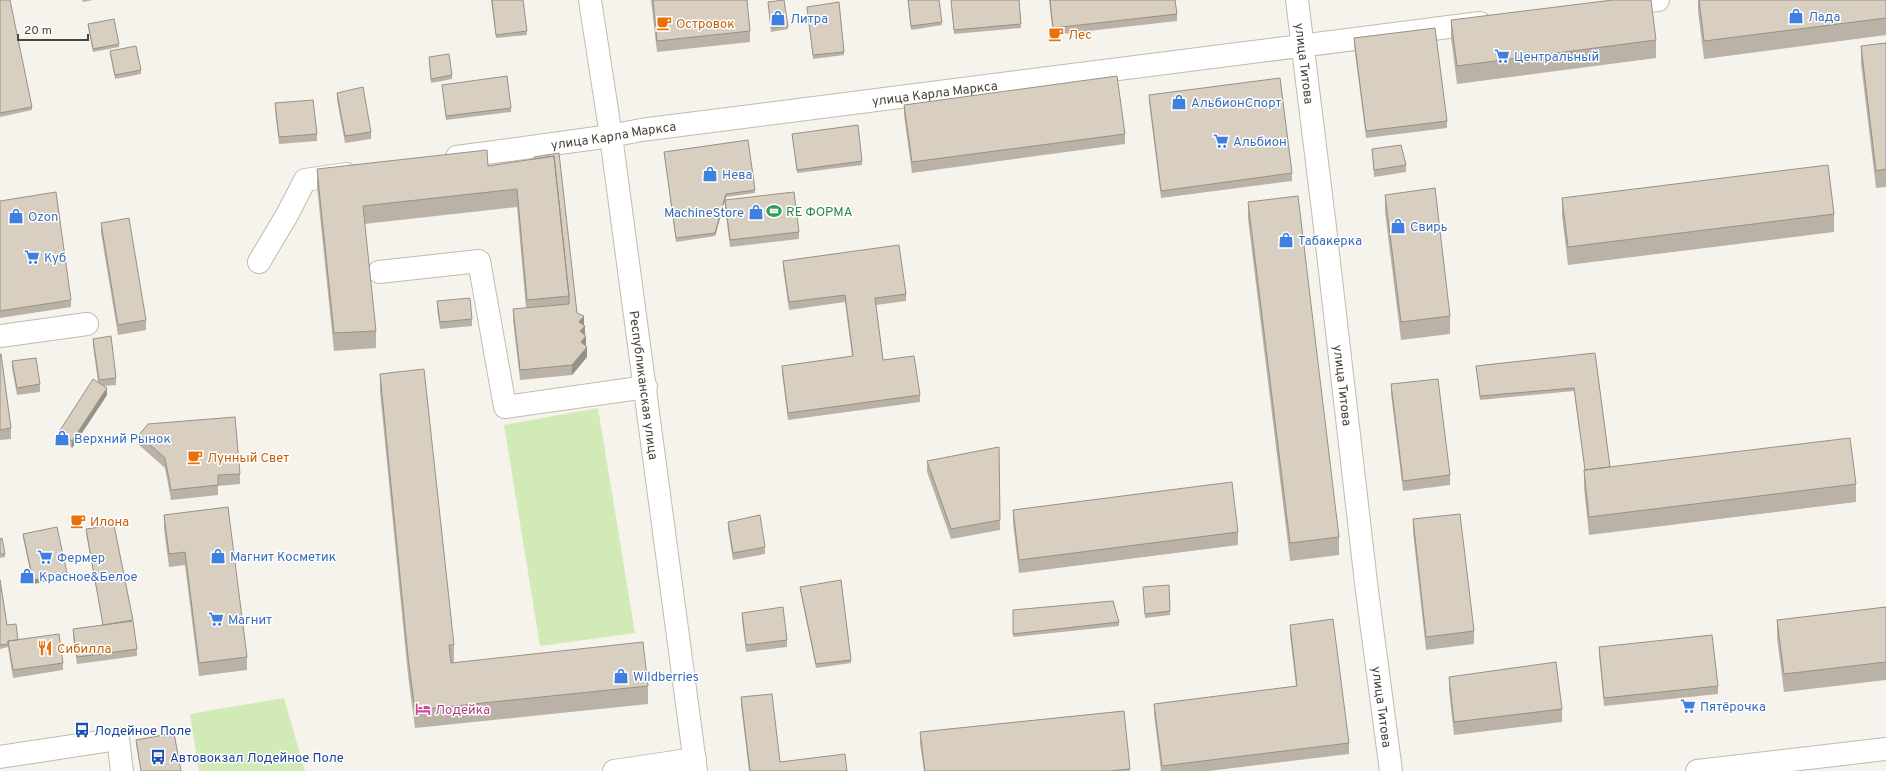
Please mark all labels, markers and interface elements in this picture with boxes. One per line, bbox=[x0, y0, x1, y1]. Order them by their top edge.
shop icon: Лада bbox=[1787, 7, 1805, 25]
shop icon: Литра bbox=[769, 9, 787, 27]
place label: Лада bbox=[1808, 10, 1840, 26]
place label: Литра bbox=[790, 12, 828, 28]
cafe icon: Островок bbox=[655, 14, 673, 32]
scale bar bbox=[18, 16, 88, 42]
place label: Островок bbox=[676, 17, 735, 33]
street label: улица Титова bbox=[1290, 22, 1316, 105]
text: 20 m bbox=[24, 23, 52, 39]
cafe icon: Лес bbox=[1047, 25, 1065, 43]
place label: Лес bbox=[1068, 28, 1092, 44]
supermarket icon: Центральный bbox=[1493, 47, 1511, 65]
place label: Центральный bbox=[1514, 50, 1599, 66]
street label: улица Карла Маркса bbox=[871, 79, 999, 110]
shop icon: АльбионСпорт bbox=[1170, 93, 1188, 111]
place label: АльбионСпорт bbox=[1191, 96, 1282, 112]
street label: улица Карла Маркса bbox=[550, 120, 677, 154]
supermarket icon: Альбион bbox=[1212, 132, 1230, 150]
place label: Альбион bbox=[1233, 135, 1287, 151]
shop icon: Нева bbox=[701, 165, 719, 183]
place label: Нева bbox=[722, 168, 752, 184]
sports icon: RE ФОРМА bbox=[765, 202, 783, 220]
shop icon: MachineStore bbox=[747, 203, 765, 221]
place label: RE ФОРМА bbox=[786, 205, 853, 221]
place label: MachineStore bbox=[664, 206, 744, 222]
shop icon: Ozon bbox=[7, 207, 25, 225]
place label: Ozon bbox=[28, 210, 58, 226]
shop icon: Свирь bbox=[1389, 217, 1407, 235]
place label: Свирь bbox=[1410, 220, 1448, 236]
shop icon: Табакерка bbox=[1277, 231, 1295, 249]
place label: Табакерка bbox=[1298, 234, 1362, 250]
supermarket icon: Куб bbox=[23, 248, 41, 266]
place label: Куб bbox=[44, 251, 66, 267]
street label: Республиканская улица bbox=[624, 310, 660, 461]
street label: улица Титова bbox=[1329, 344, 1354, 427]
shop icon: Верхний Рынок bbox=[53, 429, 71, 447]
place label: Верхний Рынок bbox=[74, 432, 171, 448]
cafe icon: Лунный Свет bbox=[186, 448, 204, 466]
place label: Лунный Свет bbox=[207, 451, 289, 467]
cafe icon: Илона bbox=[69, 512, 87, 530]
place label: Илона bbox=[90, 515, 129, 531]
shop icon: Магнит Косметик bbox=[209, 547, 227, 565]
supermarket icon: Фермер bbox=[36, 548, 54, 566]
place label: Магнит Косметик bbox=[230, 550, 336, 566]
place label: Фермер bbox=[57, 551, 105, 567]
shop icon: Красное&Белое bbox=[18, 567, 36, 585]
place label: Красное&Белое bbox=[39, 570, 137, 586]
supermarket icon: Магнит bbox=[207, 610, 225, 628]
place label: Магнит bbox=[228, 613, 272, 629]
restaurant icon: Сибилла bbox=[36, 639, 54, 657]
place label: Сибилла bbox=[57, 642, 111, 658]
street label: улица Титова bbox=[1367, 666, 1394, 749]
shop icon: Wildberries bbox=[612, 667, 630, 685]
place label: Wildberries bbox=[633, 670, 699, 686]
supermarket icon: Пятёрочка bbox=[1679, 697, 1697, 715]
hotel icon: Лодейка bbox=[414, 700, 432, 718]
place label: Пятёрочка bbox=[1700, 700, 1766, 716]
place label: Лодейка bbox=[435, 703, 490, 719]
bus stop icon: Лодейное Поле bbox=[73, 721, 91, 739]
place label: Лодейное Поле bbox=[94, 724, 191, 740]
bus stop icon: Автовокзал Лодейное Поле bbox=[149, 748, 167, 766]
place label: Автовокзал Лодейное Поле bbox=[170, 751, 344, 767]

